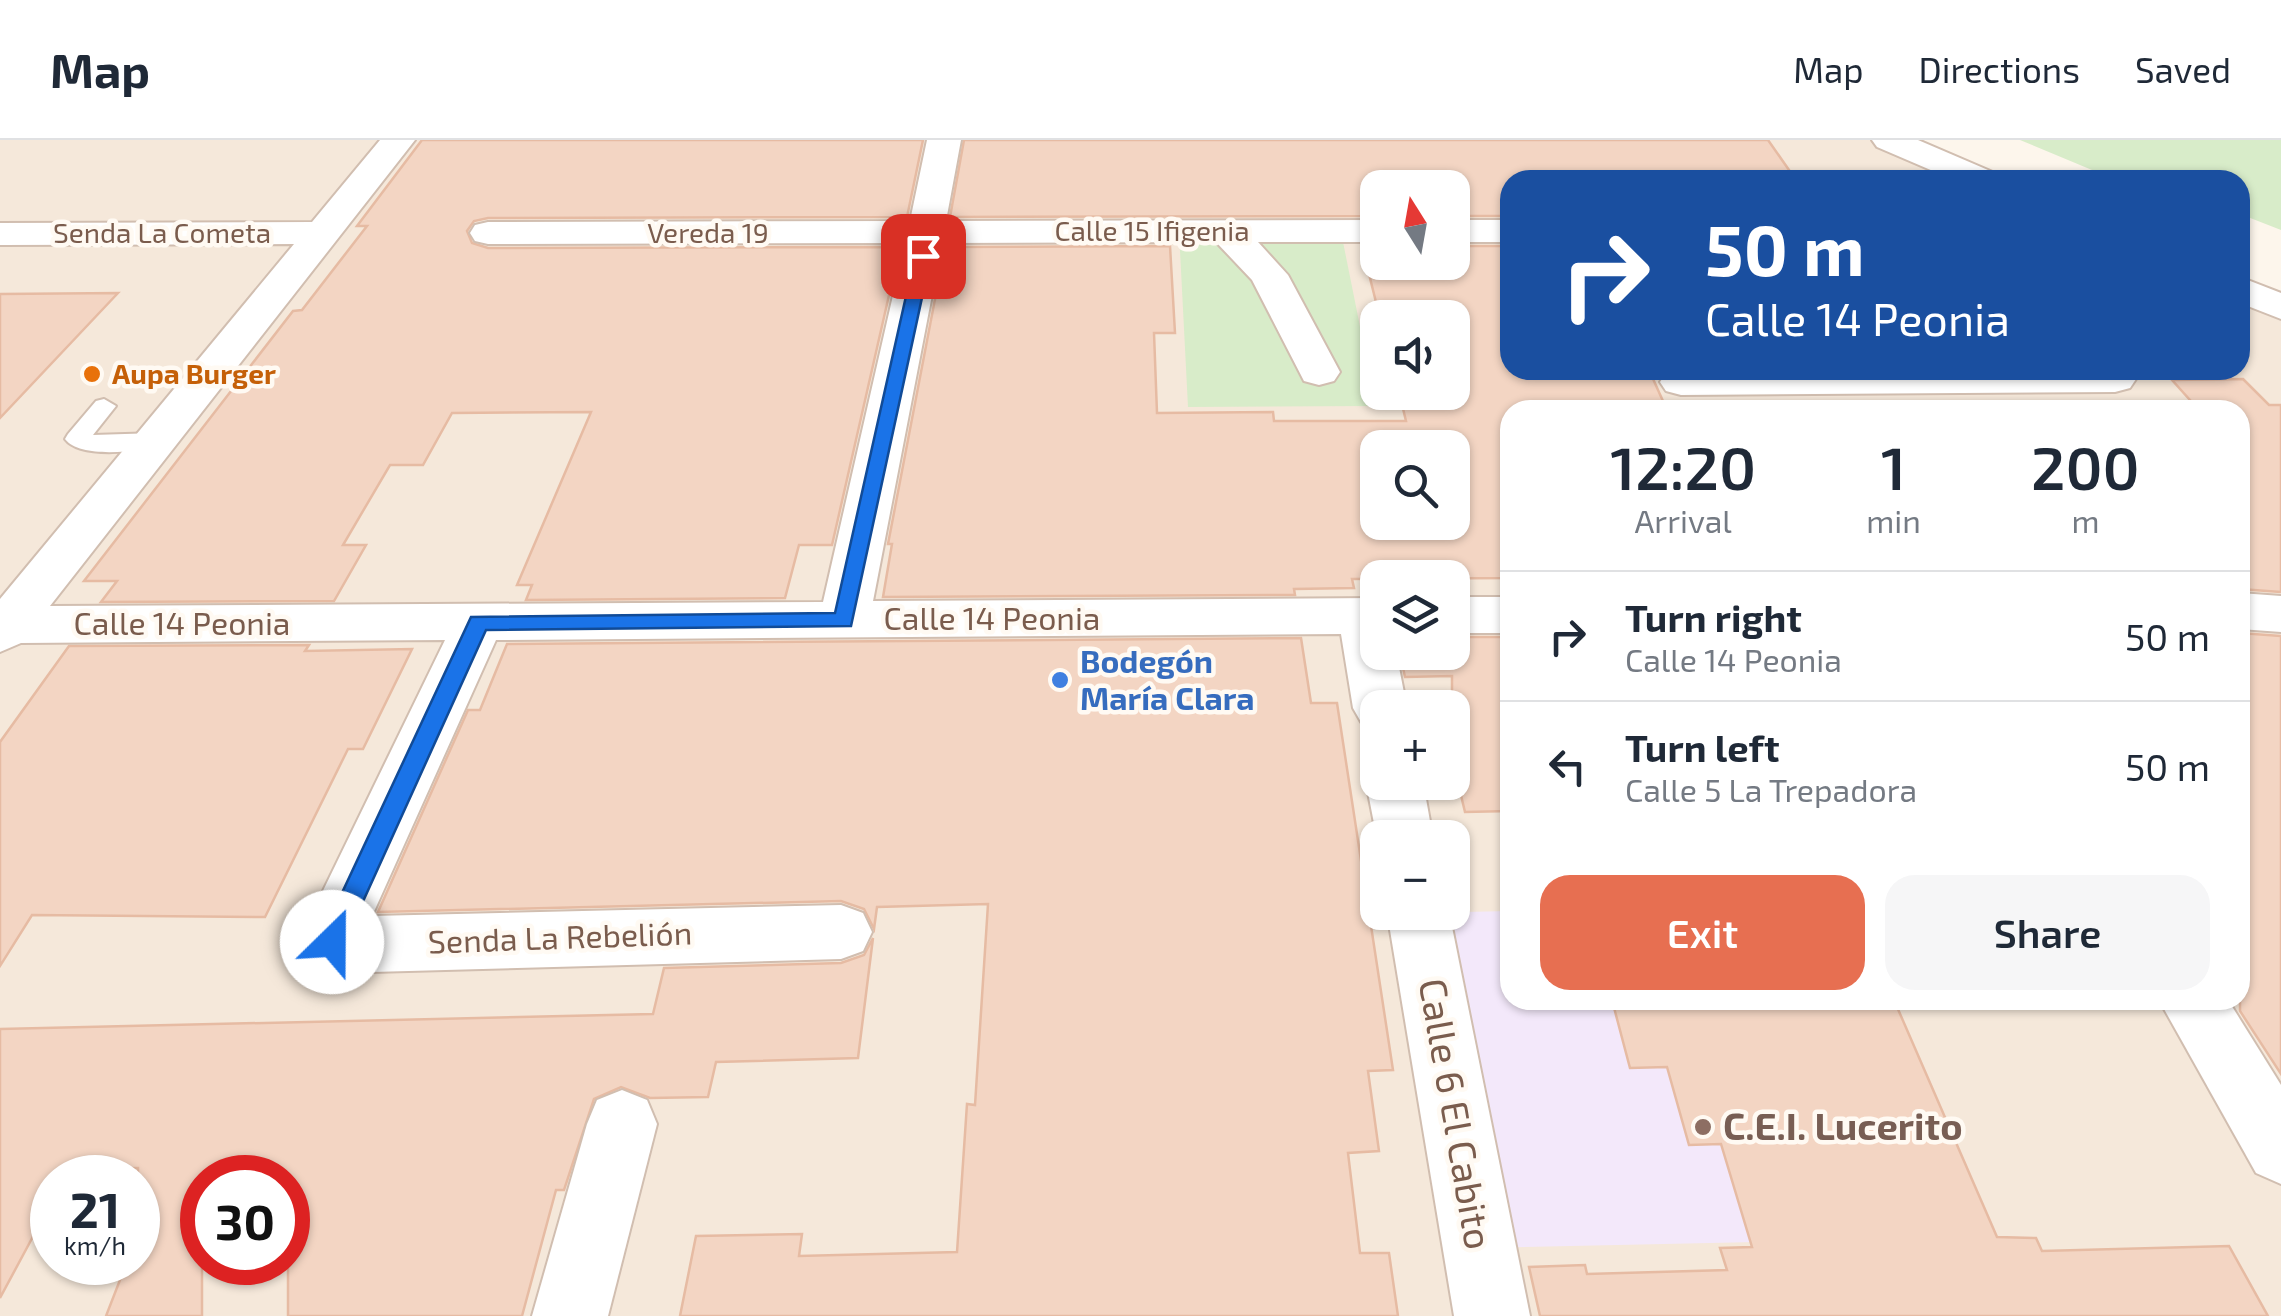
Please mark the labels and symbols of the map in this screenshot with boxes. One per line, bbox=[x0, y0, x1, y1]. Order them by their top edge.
north arrow bbox=[1360, 170, 1470, 280]
street label: Calle 15 Ifigenia bbox=[1054, 213, 1250, 247]
pin bbox=[881, 214, 966, 299]
street label: Senda La Cometa bbox=[53, 215, 271, 249]
street label: Vereda 19 bbox=[647, 215, 769, 249]
place label: Aupa Burger bbox=[112, 356, 276, 390]
marker: Aupa Burger bbox=[81, 363, 103, 385]
street label: Calle 14 Peonia bbox=[884, 598, 1100, 636]
street label: Calle 14 Peonia bbox=[74, 603, 290, 641]
place label: Bodegón María Clara bbox=[1080, 641, 1255, 716]
marker: Bodegón María Clara bbox=[1049, 669, 1071, 691]
position arrow bbox=[280, 890, 384, 994]
street label: Senda La Rebelión bbox=[427, 912, 693, 960]
street label: Calle 6 El Cabito bbox=[1411, 975, 1503, 1253]
place label: C.E.I. Lucerito bbox=[1723, 1102, 1963, 1148]
marker: C.E.I. Lucerito bbox=[1692, 1116, 1714, 1138]
speed limit sign: 30 bbox=[180, 1155, 310, 1285]

